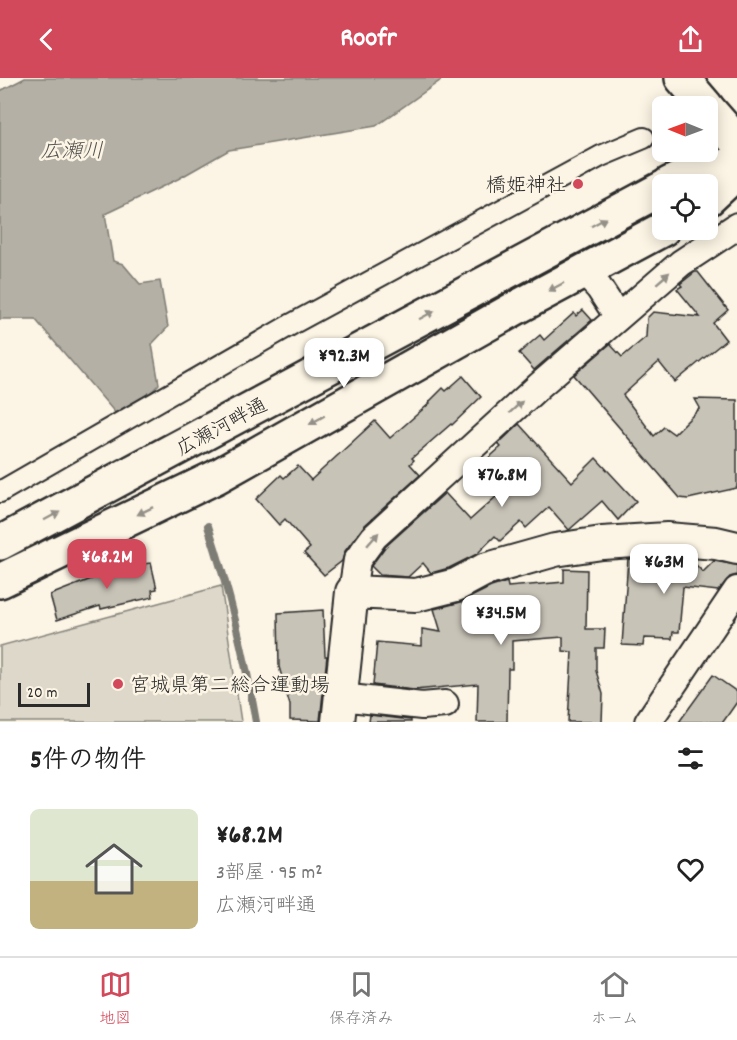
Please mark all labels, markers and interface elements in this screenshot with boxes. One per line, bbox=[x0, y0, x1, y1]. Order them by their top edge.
text: Roofr bbox=[340, 20, 397, 59]
icon: back bbox=[30, 23, 63, 56]
icon: share bbox=[674, 23, 707, 56]
north arrow bbox=[652, 96, 718, 162]
map controls bbox=[652, 96, 718, 240]
water label: 広瀬川 bbox=[41, 138, 104, 168]
place label: 橋姫神社 bbox=[486, 173, 566, 201]
button: locate bbox=[652, 174, 718, 240]
marker: 橋姫神社 bbox=[571, 177, 585, 191]
one-way arrow bbox=[591, 217, 608, 227]
one-way arrow bbox=[655, 272, 671, 285]
one-way arrow bbox=[547, 282, 564, 292]
one-way arrow bbox=[419, 310, 436, 320]
pin: ¥92.3M bbox=[295, 338, 393, 389]
text: ¥92.3M bbox=[318, 343, 370, 371]
street label: 広瀬河畔通 bbox=[172, 393, 273, 464]
one-way arrow bbox=[509, 400, 524, 414]
one-way arrow bbox=[308, 415, 325, 425]
pin: ¥76.8M bbox=[453, 457, 551, 508]
text: ¥76.8M bbox=[477, 462, 527, 490]
one-way arrow bbox=[136, 507, 153, 516]
one-way arrow bbox=[43, 511, 60, 521]
one-way arrow bbox=[367, 531, 380, 547]
pin: ¥68.2M bbox=[58, 539, 156, 590]
text: ¥68.2M bbox=[81, 544, 133, 572]
pin: ¥63M bbox=[628, 544, 700, 595]
text: ¥63M bbox=[644, 549, 684, 577]
pin: ¥34.5M bbox=[452, 595, 550, 646]
text: ¥34.5M bbox=[475, 600, 527, 628]
place label: 宮城県第二総合運動場 bbox=[130, 673, 330, 701]
marker: 宮城県第二総合運動場 bbox=[111, 677, 125, 691]
scale bar bbox=[18, 680, 90, 708]
text: 20 m bbox=[27, 682, 57, 705]
icon: filters bbox=[674, 742, 707, 775]
text: 5件の物件 bbox=[30, 743, 146, 780]
text: ¥68.2M bbox=[216, 818, 283, 855]
icon: home bbox=[78, 833, 150, 905]
icon: heart bbox=[674, 853, 707, 886]
text: 3部屋 · 95 m² bbox=[216, 860, 323, 888]
text: 広瀬河畔通 bbox=[216, 893, 316, 921]
tab: 地図 bbox=[99, 968, 132, 1031]
tab: 保存済み bbox=[329, 968, 393, 1031]
tab: ホーム bbox=[591, 968, 638, 1031]

